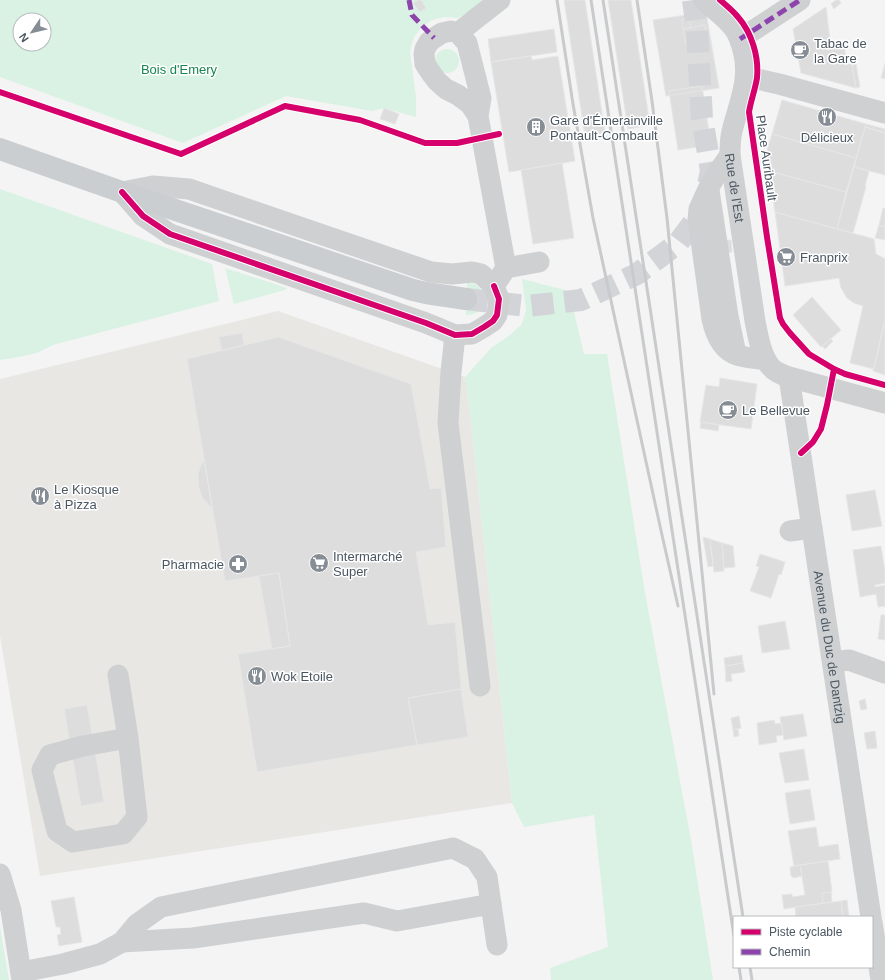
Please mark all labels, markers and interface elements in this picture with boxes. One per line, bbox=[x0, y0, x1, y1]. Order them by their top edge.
north arrow bbox=[12, 12, 52, 52]
text: N bbox=[17, 31, 31, 44]
place label: Tabac de la Gare bbox=[814, 36, 867, 66]
cafe icon: Tabac de la Gare bbox=[789, 39, 811, 61]
park label: Bois d'Emery bbox=[141, 62, 218, 77]
restaurant icon: Délicieux bbox=[816, 106, 838, 128]
place label: Gare d'Émerainville Pontault-Combault bbox=[550, 113, 663, 143]
street label: Place Auribault bbox=[753, 114, 780, 202]
building icon: Gare d'Émerainville Pontault-Combault bbox=[525, 116, 547, 138]
place label: Délicieux bbox=[801, 130, 854, 145]
street label: Rue de l'Est bbox=[722, 152, 747, 224]
supermarket icon: Franprix bbox=[775, 246, 797, 268]
place label: Franprix bbox=[800, 250, 848, 265]
cafe icon: Le Bellevue bbox=[717, 399, 739, 421]
place label: Le Bellevue bbox=[742, 403, 810, 418]
place label: Le Kiosque à Pizza bbox=[54, 482, 119, 512]
restaurant icon: Le Kiosque à Pizza bbox=[29, 485, 51, 507]
place label: Intermarché Super bbox=[333, 549, 402, 579]
supermarket icon: Intermarché Super bbox=[308, 552, 330, 574]
pharmacy icon: Pharmacie bbox=[227, 553, 249, 575]
place label: Pharmacie bbox=[162, 557, 224, 572]
street label: Avenue du Duc de Dantzig bbox=[810, 569, 849, 725]
restaurant icon: Wok Etoile bbox=[246, 665, 268, 687]
place label: Wok Etoile bbox=[271, 669, 333, 684]
legend bbox=[733, 916, 873, 968]
text: Piste cyclable bbox=[769, 925, 843, 939]
text: Chemin bbox=[769, 945, 810, 959]

